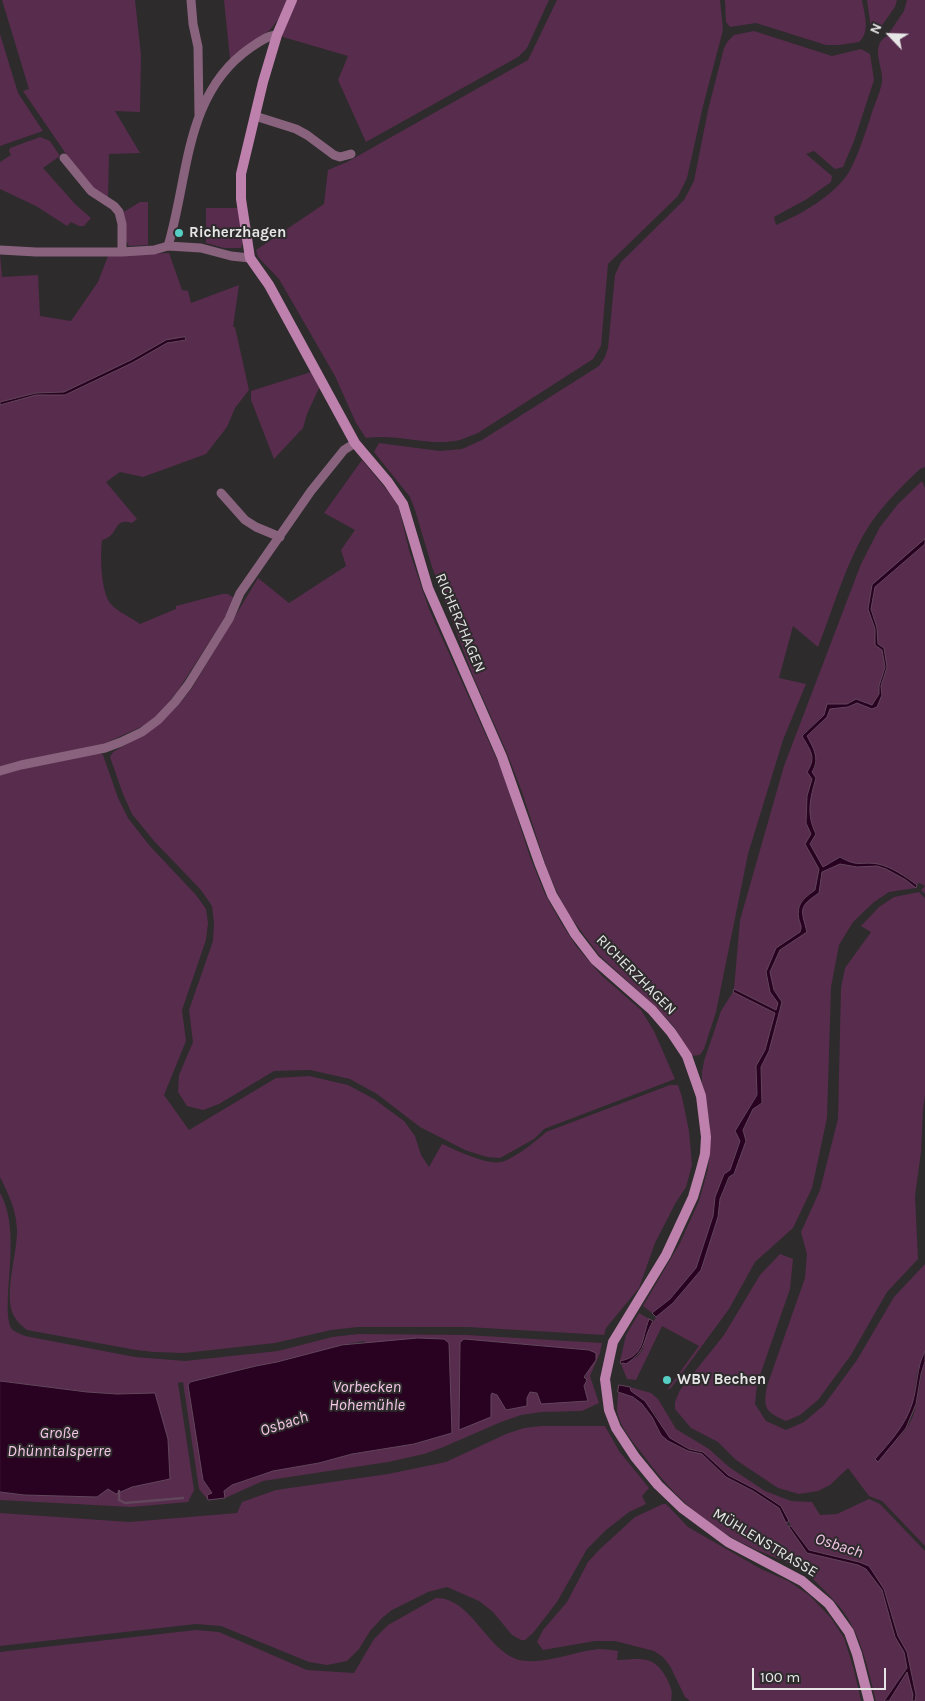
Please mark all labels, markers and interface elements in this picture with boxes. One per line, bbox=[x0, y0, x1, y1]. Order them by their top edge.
north arrow bbox=[865, 10, 915, 60]
text: N bbox=[866, 21, 886, 37]
place label: Richerzhagen bbox=[189, 224, 286, 242]
marker: Richerzhagen bbox=[173, 227, 185, 239]
street label: RICHERZHAGEN bbox=[431, 571, 489, 675]
street label: RICHERZHAGEN bbox=[592, 931, 680, 1019]
place label: WBV Bechen bbox=[677, 1371, 766, 1389]
marker: WBV Bechen bbox=[661, 1374, 673, 1386]
water label: Vorbecken Hohemühle bbox=[329, 1377, 405, 1415]
water label: Osbach bbox=[258, 1407, 310, 1441]
water label: Große Dhünntalsperre bbox=[7, 1423, 111, 1461]
street label: MÜHLENSTRASSE bbox=[709, 1505, 821, 1581]
water label: Osbach bbox=[813, 1529, 865, 1563]
scale bar bbox=[755, 1658, 889, 1690]
text: 100 m bbox=[760, 1668, 800, 1686]

